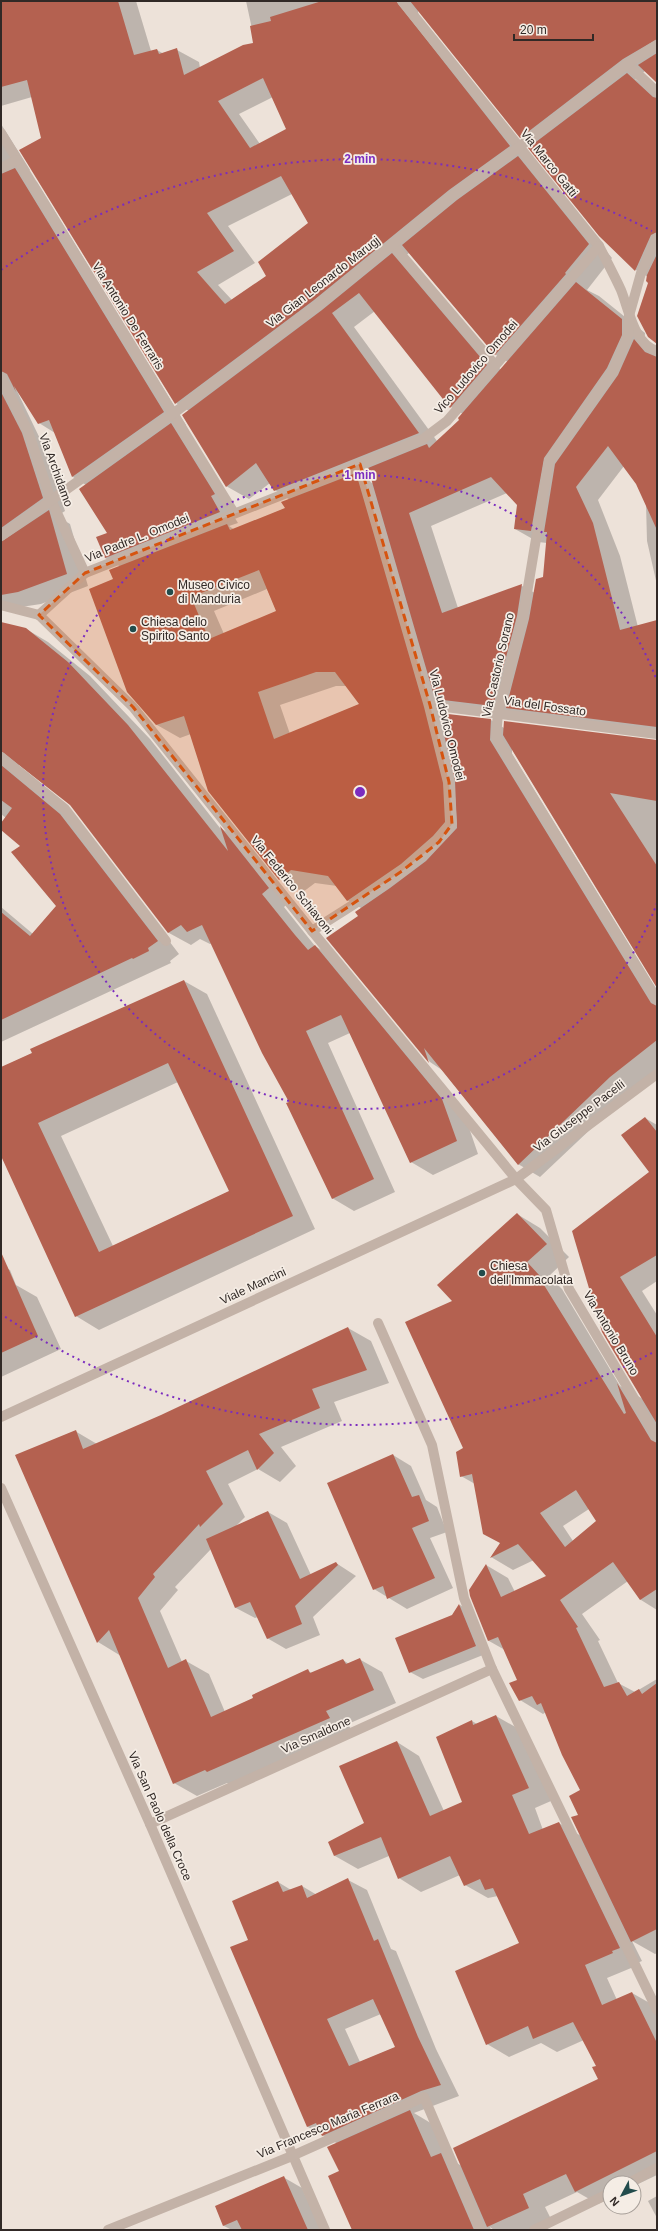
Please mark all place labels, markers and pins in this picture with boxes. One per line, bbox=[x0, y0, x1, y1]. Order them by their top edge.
place label: Museo Civico di Manduria bbox=[178, 578, 250, 606]
marker: Museo Civico di Manduria bbox=[165, 587, 175, 597]
place label: Chiesa dello Spirito Santo bbox=[141, 615, 210, 643]
marker: Chiesa dello Spirito Santo bbox=[128, 624, 138, 634]
centre of rings bbox=[353, 785, 367, 799]
place label: Chiesa dell'Immacolata bbox=[490, 1259, 573, 1287]
marker: Chiesa dell'Immacolata bbox=[477, 1268, 487, 1278]

